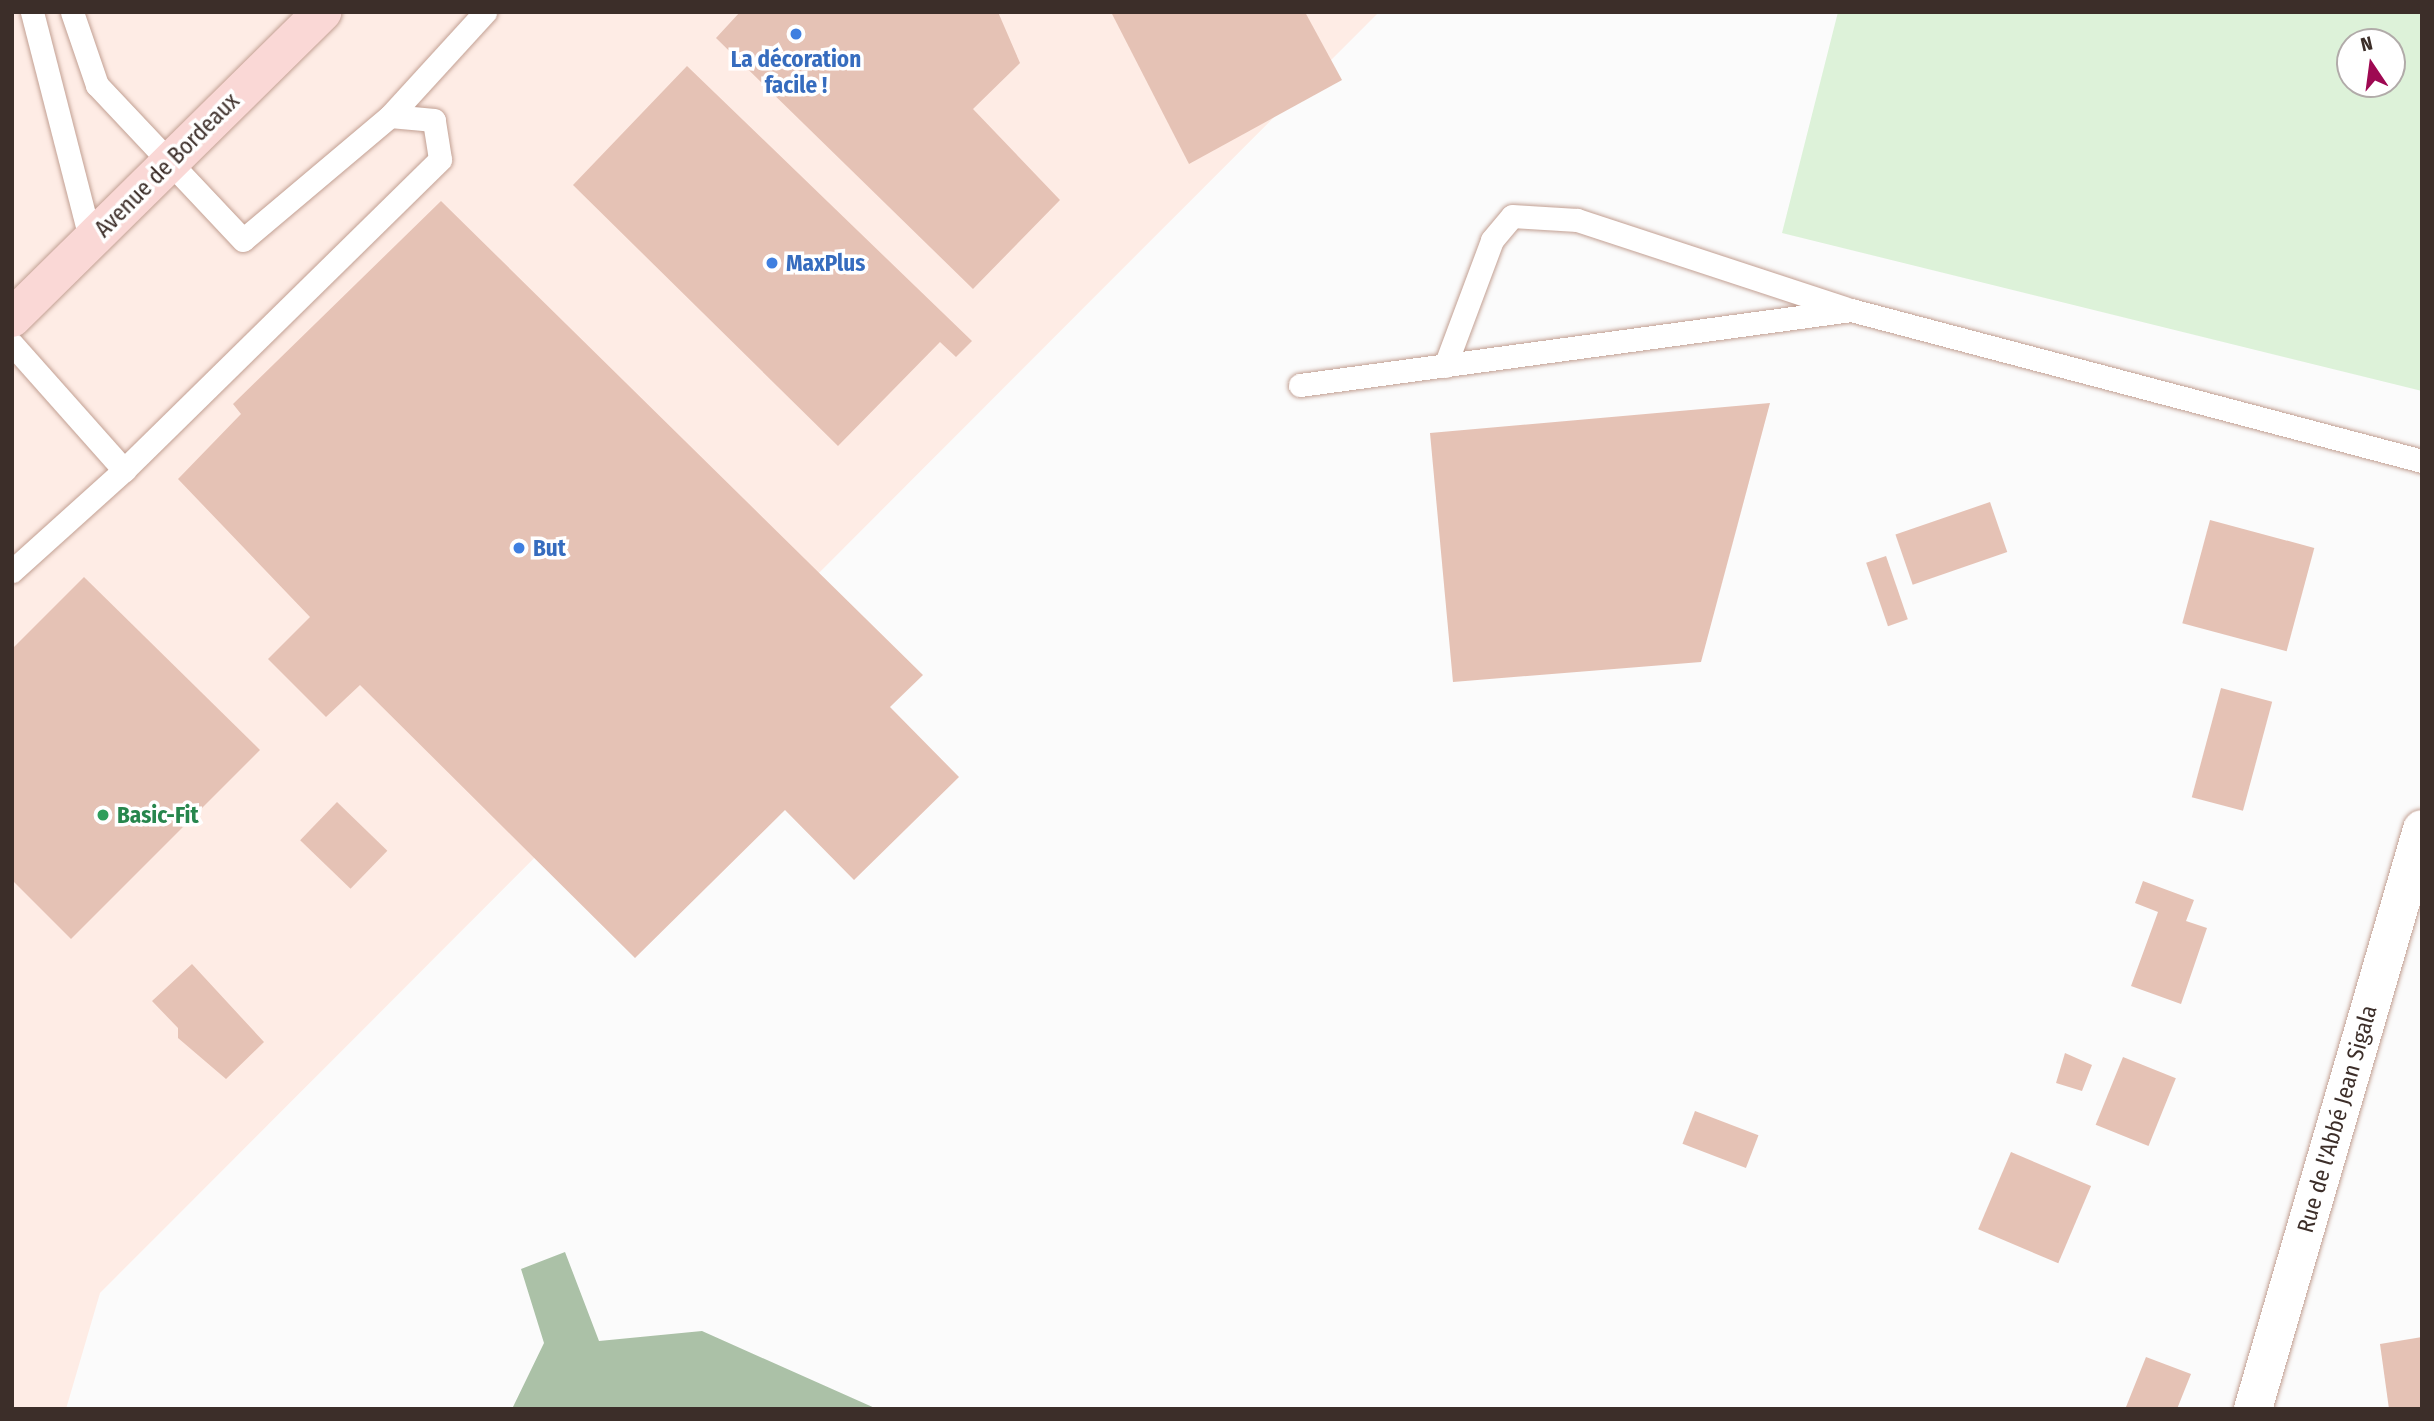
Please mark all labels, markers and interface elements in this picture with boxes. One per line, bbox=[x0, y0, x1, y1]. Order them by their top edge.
marker: La décoration facile ! bbox=[788, 26, 804, 42]
north arrow bbox=[2336, 28, 2406, 98]
text: N bbox=[2358, 32, 2375, 56]
place label: La décoration facile ! bbox=[731, 45, 861, 99]
street label: Avenue de Bordeaux bbox=[89, 87, 245, 243]
place label: MaxPlus bbox=[786, 249, 865, 277]
marker: MaxPlus bbox=[764, 255, 780, 271]
place label: But bbox=[533, 534, 566, 562]
marker: But bbox=[511, 540, 527, 556]
place label: Basic-Fit bbox=[117, 801, 199, 829]
marker: Basic-Fit bbox=[95, 807, 111, 823]
street label: Rue de l'Abbé Jean Sigala bbox=[2291, 1002, 2383, 1236]

